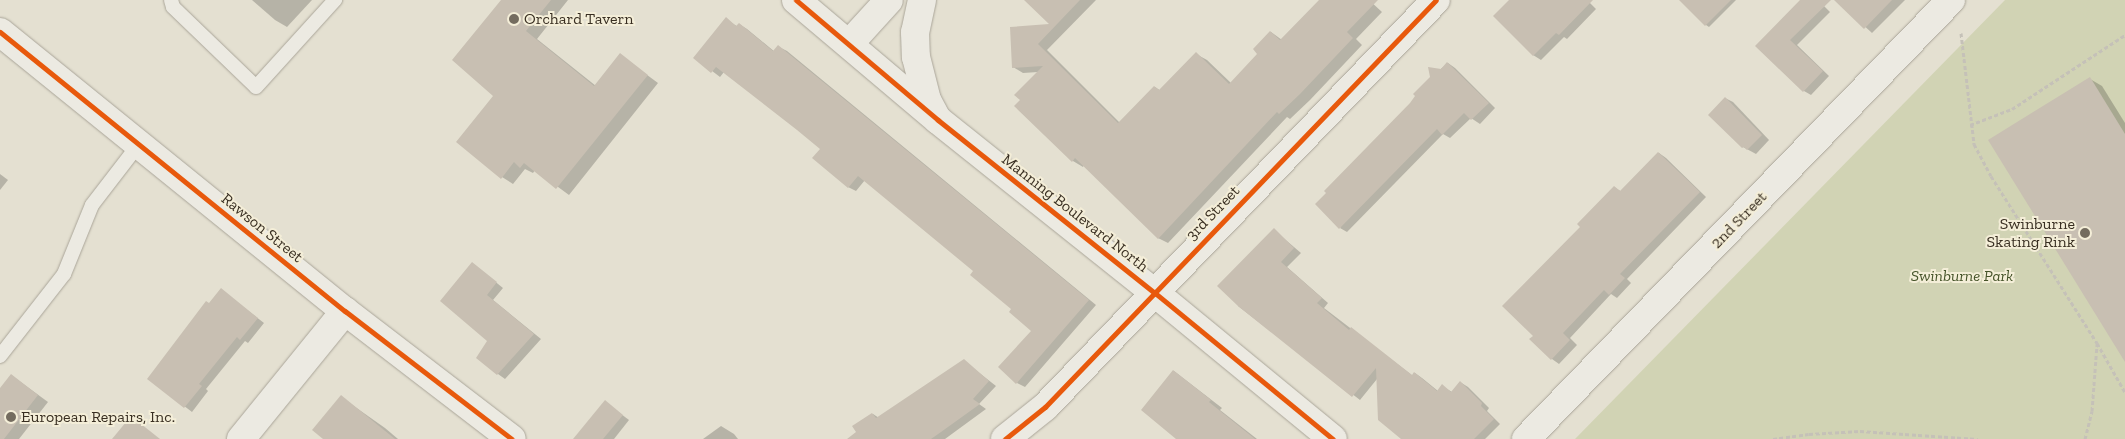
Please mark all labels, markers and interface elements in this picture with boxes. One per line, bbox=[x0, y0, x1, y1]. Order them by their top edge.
place label: Orchard Tavern bbox=[524, 9, 634, 29]
marker: Orchard Tavern bbox=[508, 13, 520, 25]
street label: Manning Boulevard North bbox=[998, 150, 1152, 276]
street label: 3rd Street bbox=[1182, 181, 1244, 245]
street label: 2nd Street bbox=[1707, 187, 1771, 253]
street label: Rawson Street bbox=[217, 189, 307, 267]
place label: Swinburne Skating Rink bbox=[1987, 214, 2075, 252]
marker: Swinburne Skating Rink bbox=[2079, 227, 2091, 239]
park label: Swinburne Park bbox=[1911, 266, 2013, 286]
place label: European Repairs, Inc. bbox=[21, 407, 175, 427]
marker: European Repairs, Inc. bbox=[5, 411, 17, 423]

